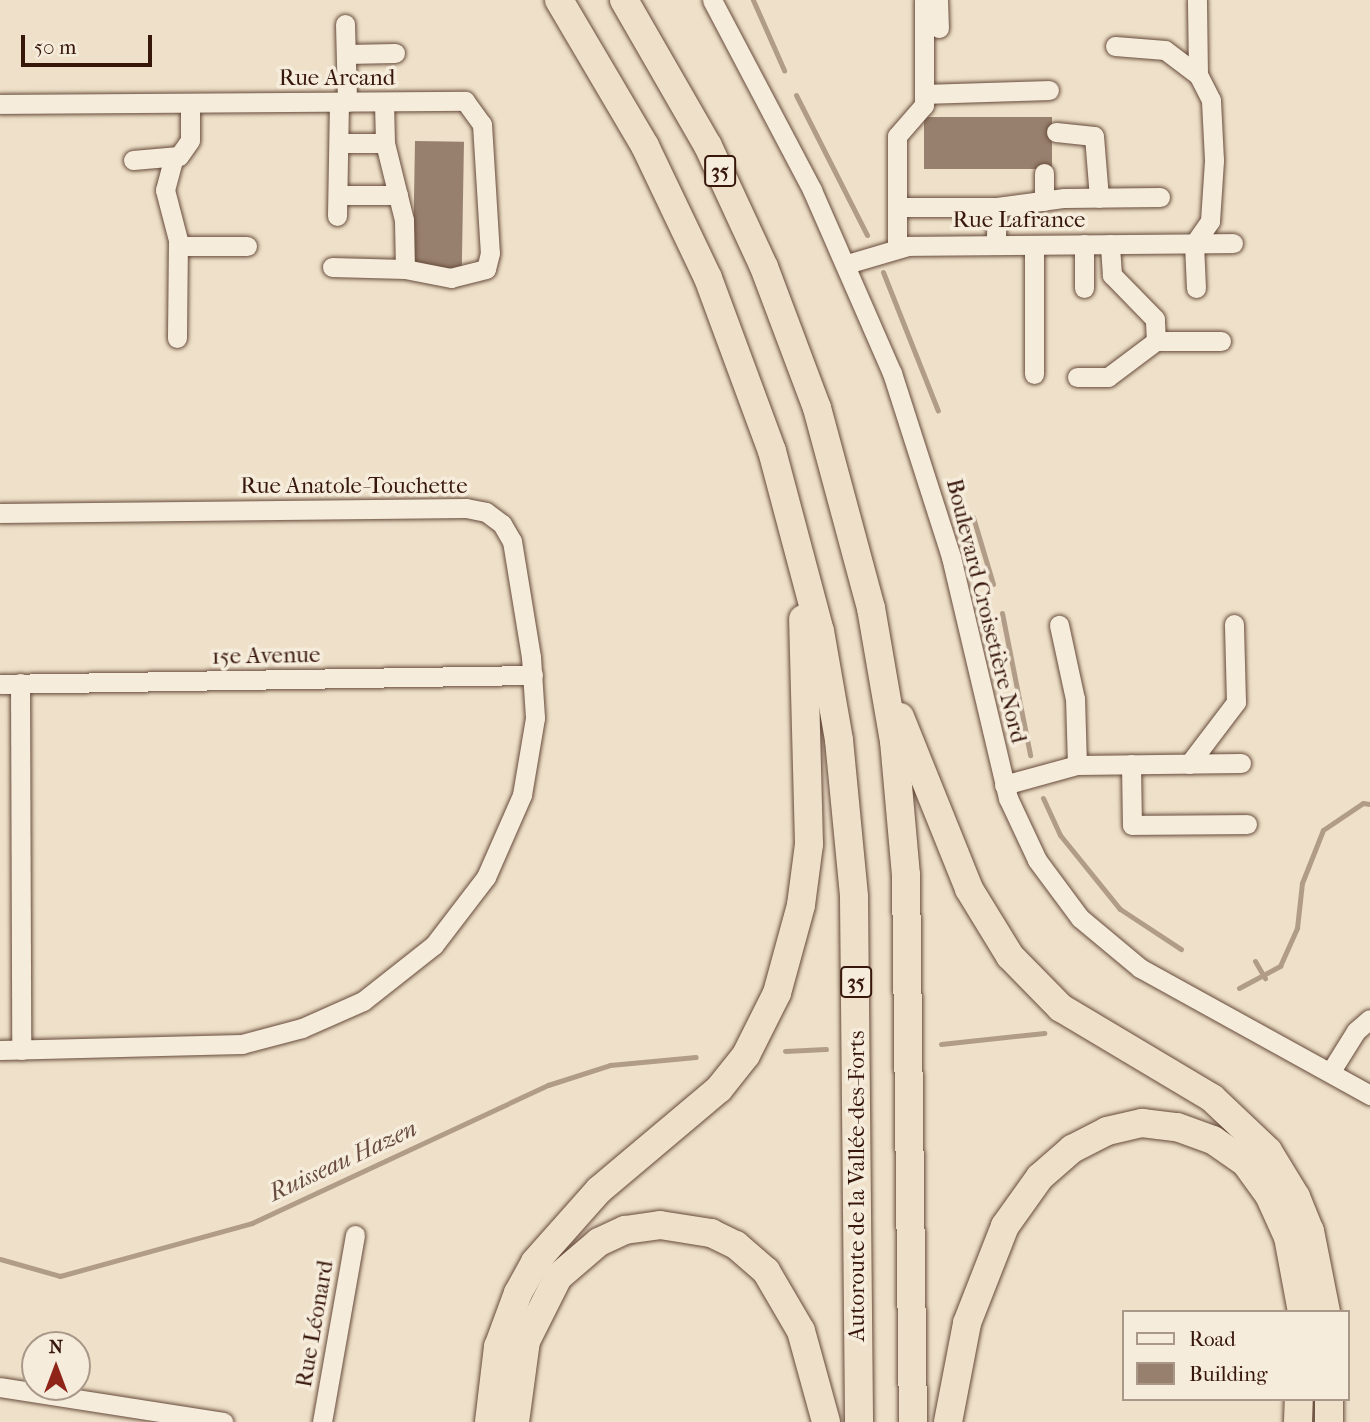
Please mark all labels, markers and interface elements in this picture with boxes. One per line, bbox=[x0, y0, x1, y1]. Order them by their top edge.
scale bar bbox=[24, 21, 156, 65]
text: 50 m bbox=[34, 35, 77, 59]
street label: Rue Arcand bbox=[279, 64, 395, 92]
road number: 35 bbox=[702, 154, 738, 188]
street label: Rue Lafrance bbox=[953, 206, 1085, 234]
street label: Rue Anatole-Touchette bbox=[240, 472, 468, 500]
street label: Boulevard Croisetière Nord bbox=[940, 476, 1032, 746]
street label: 15e Avenue bbox=[211, 641, 321, 671]
road number: 35 bbox=[838, 964, 874, 1000]
street label: Autoroute de la Vallée-des-Forts bbox=[843, 1031, 871, 1341]
water label: Ruisseau Hazen bbox=[264, 1114, 422, 1208]
street label: Rue Léonard bbox=[290, 1258, 340, 1390]
legend bbox=[1122, 1310, 1349, 1401]
text: Road bbox=[1189, 1327, 1236, 1351]
north arrow bbox=[21, 1331, 91, 1401]
text: N bbox=[49, 1336, 63, 1358]
text: Building bbox=[1189, 1362, 1267, 1386]

